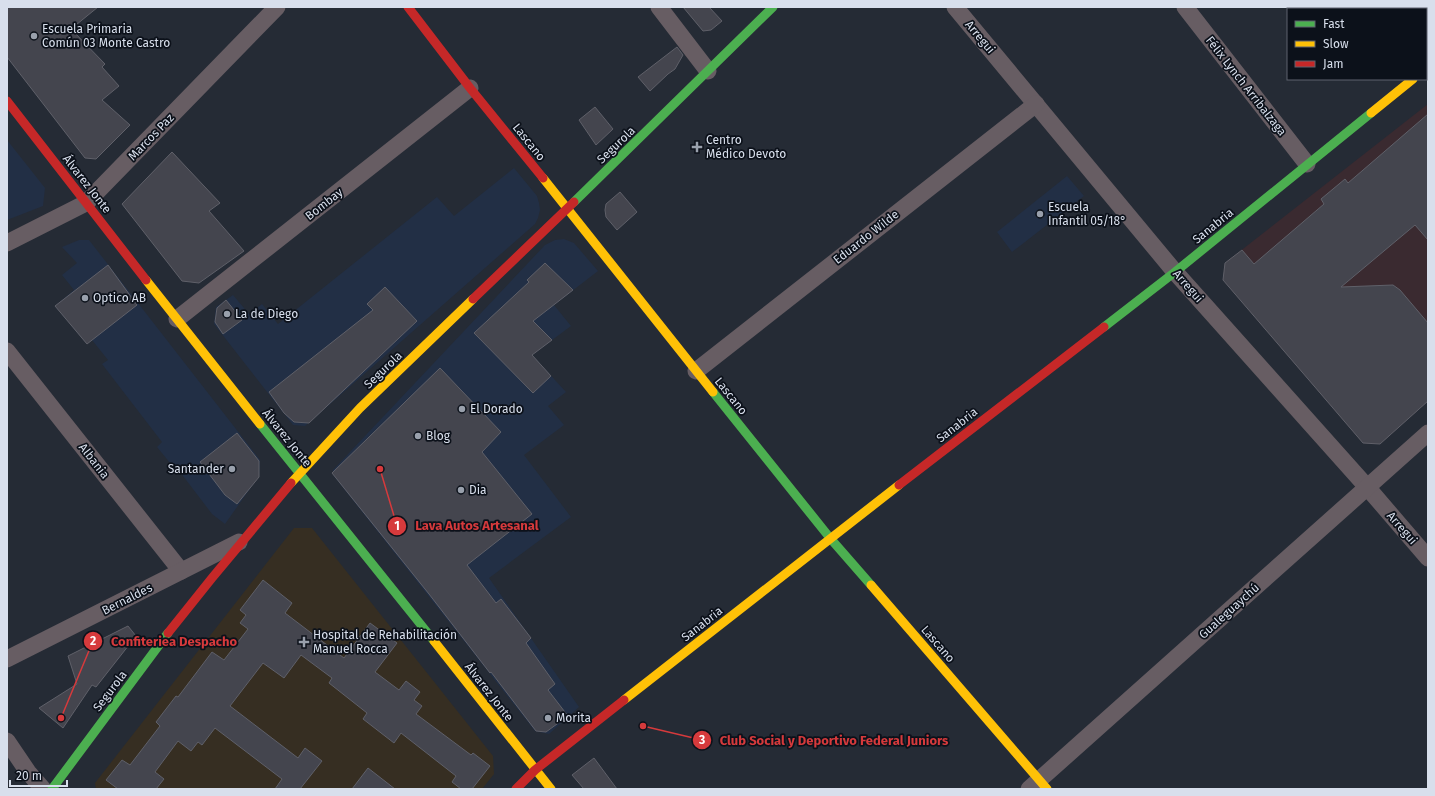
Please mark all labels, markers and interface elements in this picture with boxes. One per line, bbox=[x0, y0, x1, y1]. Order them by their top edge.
legend bbox=[1287, 8, 1427, 80]
text: Fast bbox=[1323, 17, 1345, 31]
street label: Arregui bbox=[962, 18, 998, 56]
place label: Escuela Primaria Común 03 Monte Castro bbox=[42, 22, 170, 50]
marker: Escuela Primaria Común 03 Monte Castro bbox=[29, 31, 39, 41]
street label: Félix Lynch Arribalzaga bbox=[1203, 33, 1289, 139]
text: Slow bbox=[1323, 37, 1349, 51]
text: Jam bbox=[1323, 57, 1343, 71]
street label: Marcos Paz bbox=[125, 111, 177, 163]
street label: Lascano bbox=[510, 120, 548, 164]
street label: Segurola bbox=[594, 123, 638, 167]
place label: Centro Médico Devoto bbox=[706, 133, 786, 161]
marker: Centro Médico Devoto bbox=[691, 141, 703, 153]
street label: Álvarez Jonte bbox=[60, 151, 115, 216]
street label: Bombay bbox=[302, 185, 346, 223]
place label: Escuela Infantil 05/18° bbox=[1048, 200, 1126, 228]
street label: Sanabria bbox=[1190, 205, 1236, 247]
street label: Eduardo Wilde bbox=[831, 207, 901, 267]
marker: Escuela Infantil 05/18° bbox=[1035, 209, 1045, 219]
street label: Arregui bbox=[1170, 267, 1206, 305]
place label: Optico AB bbox=[93, 291, 146, 305]
marker: Optico AB bbox=[80, 293, 90, 303]
place label: La de Diego bbox=[235, 307, 298, 321]
marker: La de Diego bbox=[222, 309, 232, 319]
street label: Segurola bbox=[361, 348, 405, 392]
street label: Lascano bbox=[712, 374, 750, 418]
place label: El Dorado bbox=[470, 402, 523, 416]
marker: El Dorado bbox=[457, 404, 467, 414]
street label: Sanabria bbox=[934, 405, 980, 445]
street label: Álvarez Jonte bbox=[260, 406, 315, 470]
place label: Blog bbox=[426, 429, 451, 443]
marker: Blog bbox=[413, 431, 423, 441]
street label: Albania bbox=[76, 441, 112, 481]
place label: Santander bbox=[168, 462, 224, 476]
marker: Santander bbox=[227, 464, 237, 474]
place label: Dia bbox=[469, 483, 487, 497]
marker: Dia bbox=[456, 485, 466, 495]
street label: Arregui bbox=[1384, 509, 1420, 547]
callout: Lava Autos Artesanal bbox=[387, 513, 547, 538]
text: Lava Autos Artesanal bbox=[415, 518, 539, 533]
text: 1 bbox=[394, 519, 400, 533]
street label: Bernaldes bbox=[99, 580, 155, 618]
street label: Gualeguaychú bbox=[1196, 580, 1262, 642]
street label: Sanabria bbox=[679, 604, 725, 644]
street label: Lascano bbox=[918, 623, 958, 665]
place label: Hospital de Rehabilitación Manuel Rocca bbox=[313, 628, 457, 656]
callout: Confiteriea Despacho bbox=[83, 629, 245, 654]
text: 2 bbox=[90, 634, 96, 648]
text: Confiteriea Despacho bbox=[111, 634, 237, 649]
marker: Hospital de Rehabilitación Manuel Rocca bbox=[298, 636, 310, 648]
street label: Álvarez Jonte bbox=[462, 659, 517, 724]
street label: Segurola bbox=[90, 668, 130, 714]
place label: Morita bbox=[556, 711, 591, 725]
marker: Morita bbox=[543, 713, 553, 723]
callout: Club Social y Deportivo Federal Juniors bbox=[692, 728, 956, 753]
text: 3 bbox=[698, 733, 705, 747]
text: Club Social y Deportivo Federal Juniors bbox=[720, 733, 949, 748]
scale bar bbox=[10, 762, 67, 788]
text: 20 m bbox=[16, 769, 42, 783]

